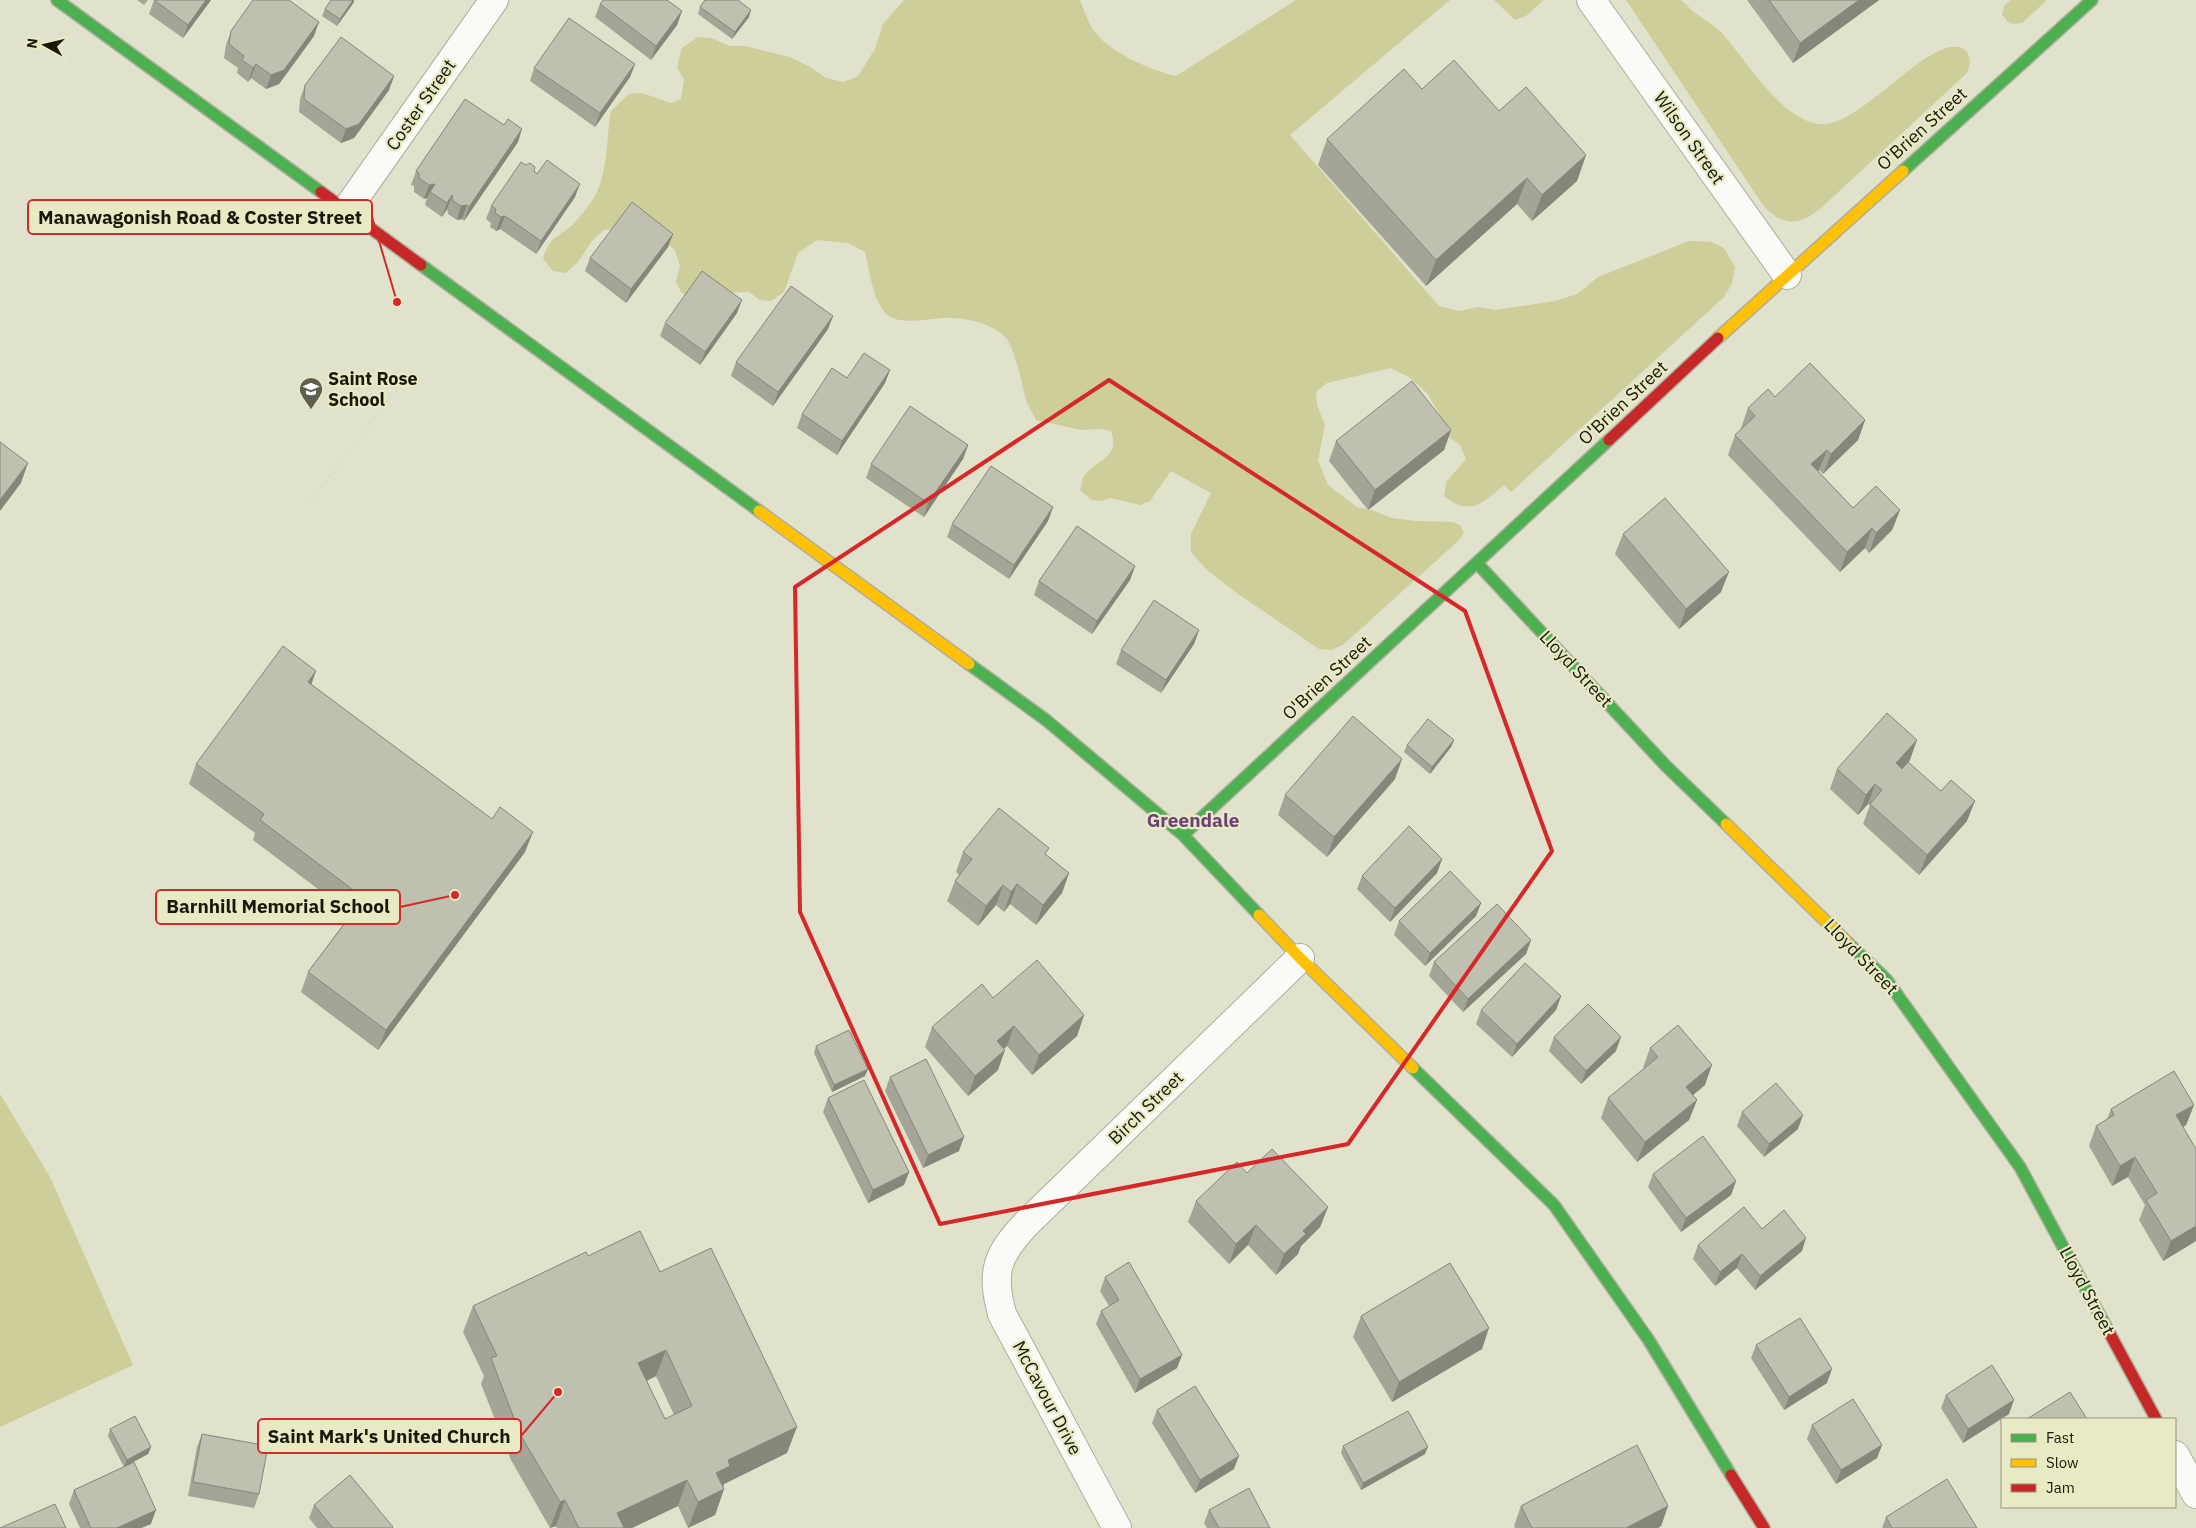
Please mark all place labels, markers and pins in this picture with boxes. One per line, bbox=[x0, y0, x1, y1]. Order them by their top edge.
callout: Manawagonish Road & Coster Street bbox=[28, 200, 372, 234]
place label: Saint Rose School bbox=[328, 367, 418, 411]
school or university icon: Saint Rose School bbox=[298, 376, 324, 410]
callout: Barnhill Memorial School bbox=[156, 890, 400, 924]
callout: Saint Mark's United Church bbox=[258, 1419, 521, 1453]

